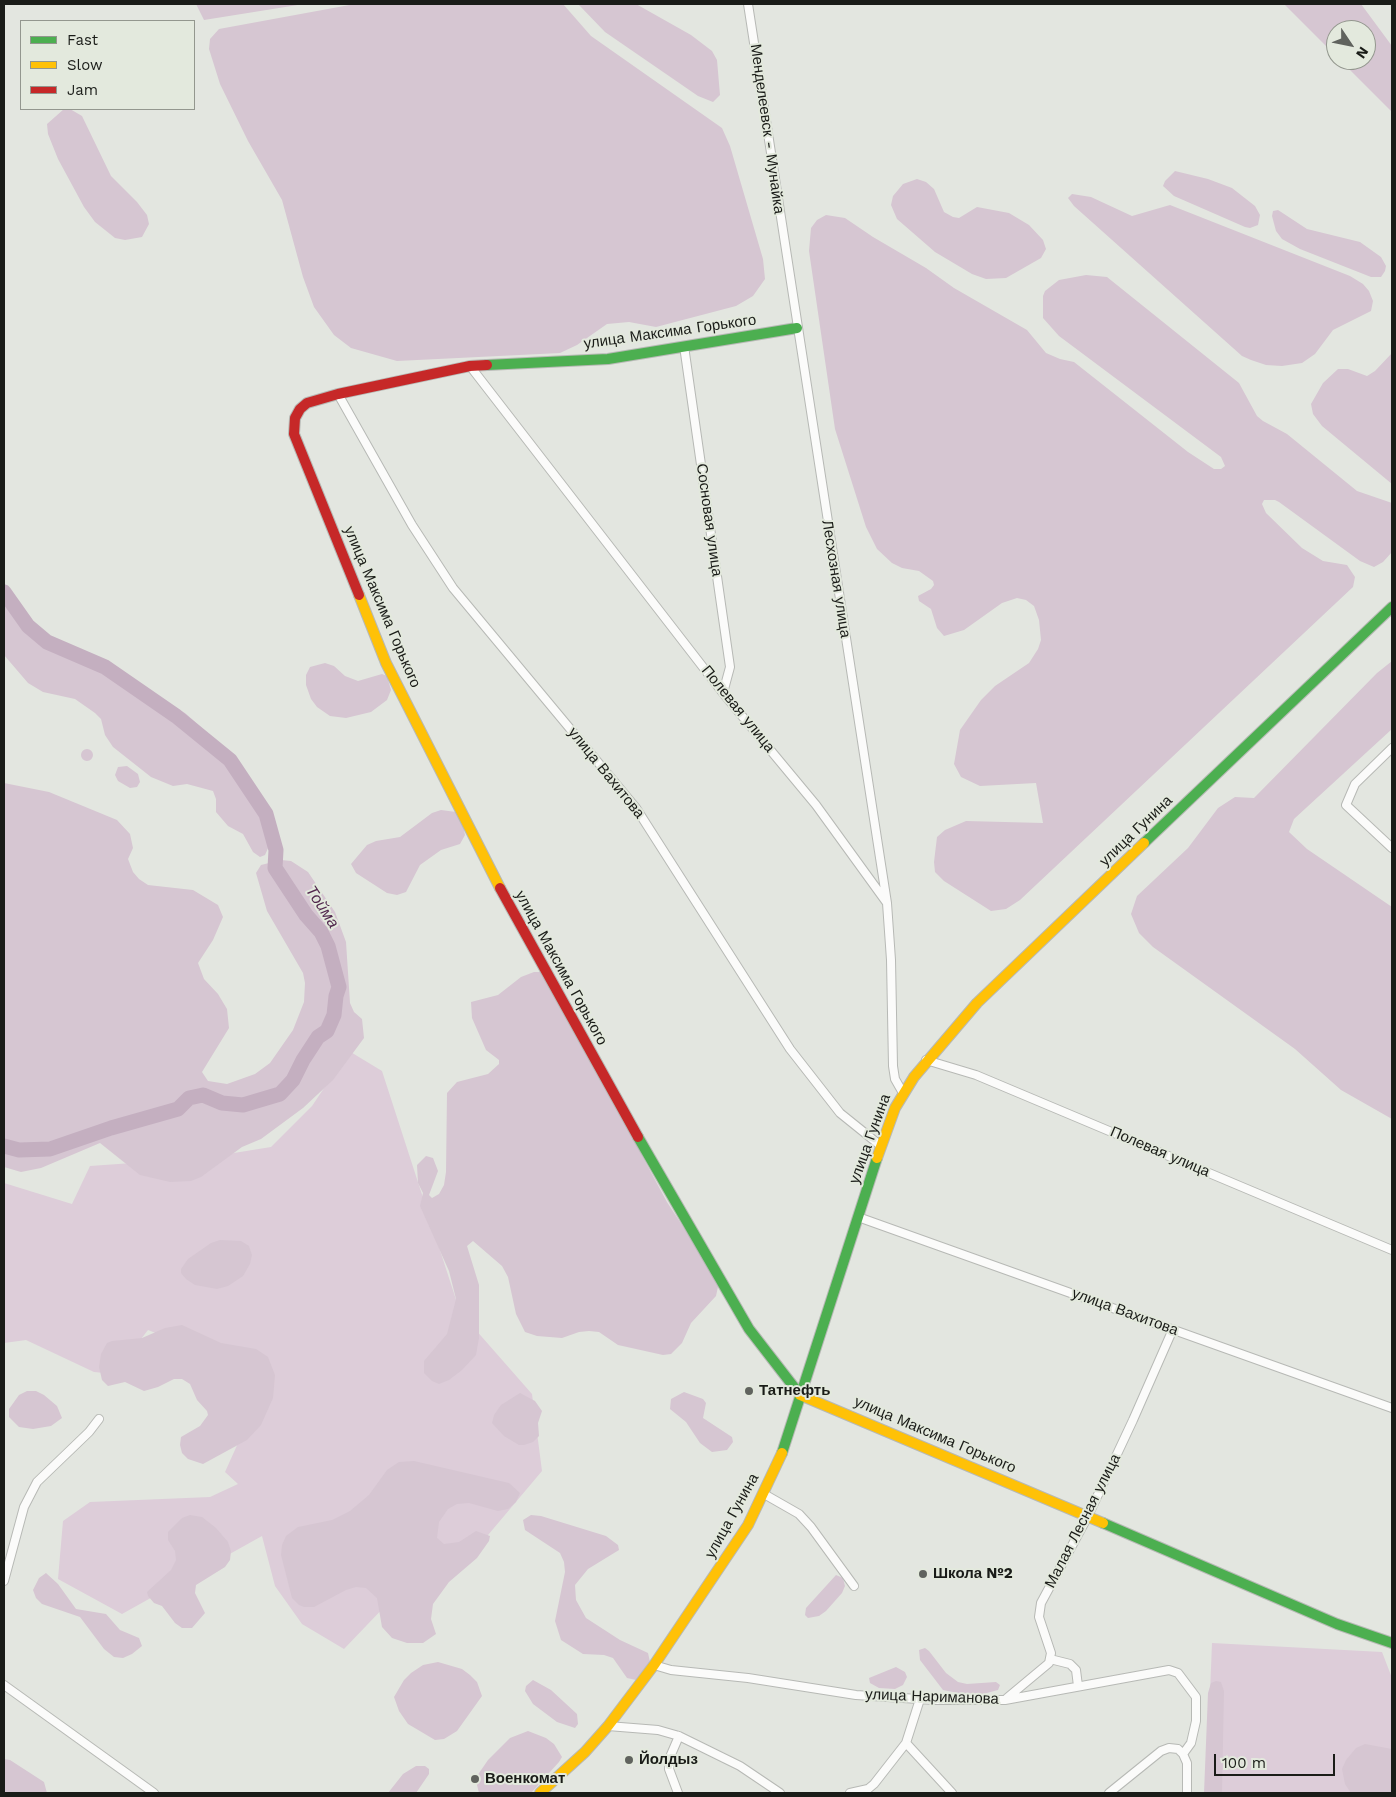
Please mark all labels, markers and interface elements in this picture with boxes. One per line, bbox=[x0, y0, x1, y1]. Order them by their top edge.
legend bbox=[20, 20, 195, 110]
north arrow bbox=[1326, 20, 1376, 70]
text: Fast bbox=[67, 31, 98, 49]
street label: Менделеевск - Мунайка bbox=[746, 43, 788, 215]
text: N bbox=[1353, 44, 1372, 62]
text: Slow bbox=[67, 56, 103, 74]
text: Jam bbox=[67, 81, 98, 99]
street label: улица Максима Горького bbox=[583, 311, 757, 353]
street label: Сосновая улица bbox=[692, 462, 726, 578]
street label: Лесхозная улица bbox=[818, 519, 854, 639]
street label: улица Максима Горького bbox=[340, 523, 424, 691]
street label: Полевая улица bbox=[697, 662, 779, 756]
street label: улица Вахитова bbox=[564, 724, 648, 822]
street label: улица Гунина bbox=[1096, 792, 1176, 870]
water label: Тойма bbox=[301, 882, 343, 932]
street label: улица Максима Горького bbox=[511, 888, 611, 1048]
street label: улица Гунина bbox=[845, 1092, 895, 1186]
street label: Полевая улица bbox=[1107, 1123, 1213, 1181]
street label: улица Вахитова bbox=[1069, 1284, 1181, 1340]
place label: Татнефть bbox=[759, 1382, 830, 1400]
marker: Татнефть bbox=[743, 1385, 755, 1397]
street label: улица Максима Горького bbox=[851, 1393, 1019, 1477]
street label: Малая Лесная улица bbox=[1041, 1451, 1125, 1591]
street label: улица Гунина bbox=[701, 1470, 763, 1562]
place label: Школа №2 bbox=[933, 1565, 1013, 1583]
marker: Школа №2 bbox=[917, 1568, 929, 1580]
street label: улица Нариманова bbox=[865, 1686, 999, 1708]
scale bar bbox=[1216, 1744, 1337, 1776]
place label: Йолдыз bbox=[639, 1751, 698, 1769]
marker: Йолдыз bbox=[623, 1754, 635, 1766]
text: 100 m bbox=[1222, 1754, 1266, 1772]
place label: Военкомат bbox=[485, 1770, 565, 1788]
marker: Военкомат bbox=[469, 1773, 481, 1785]

